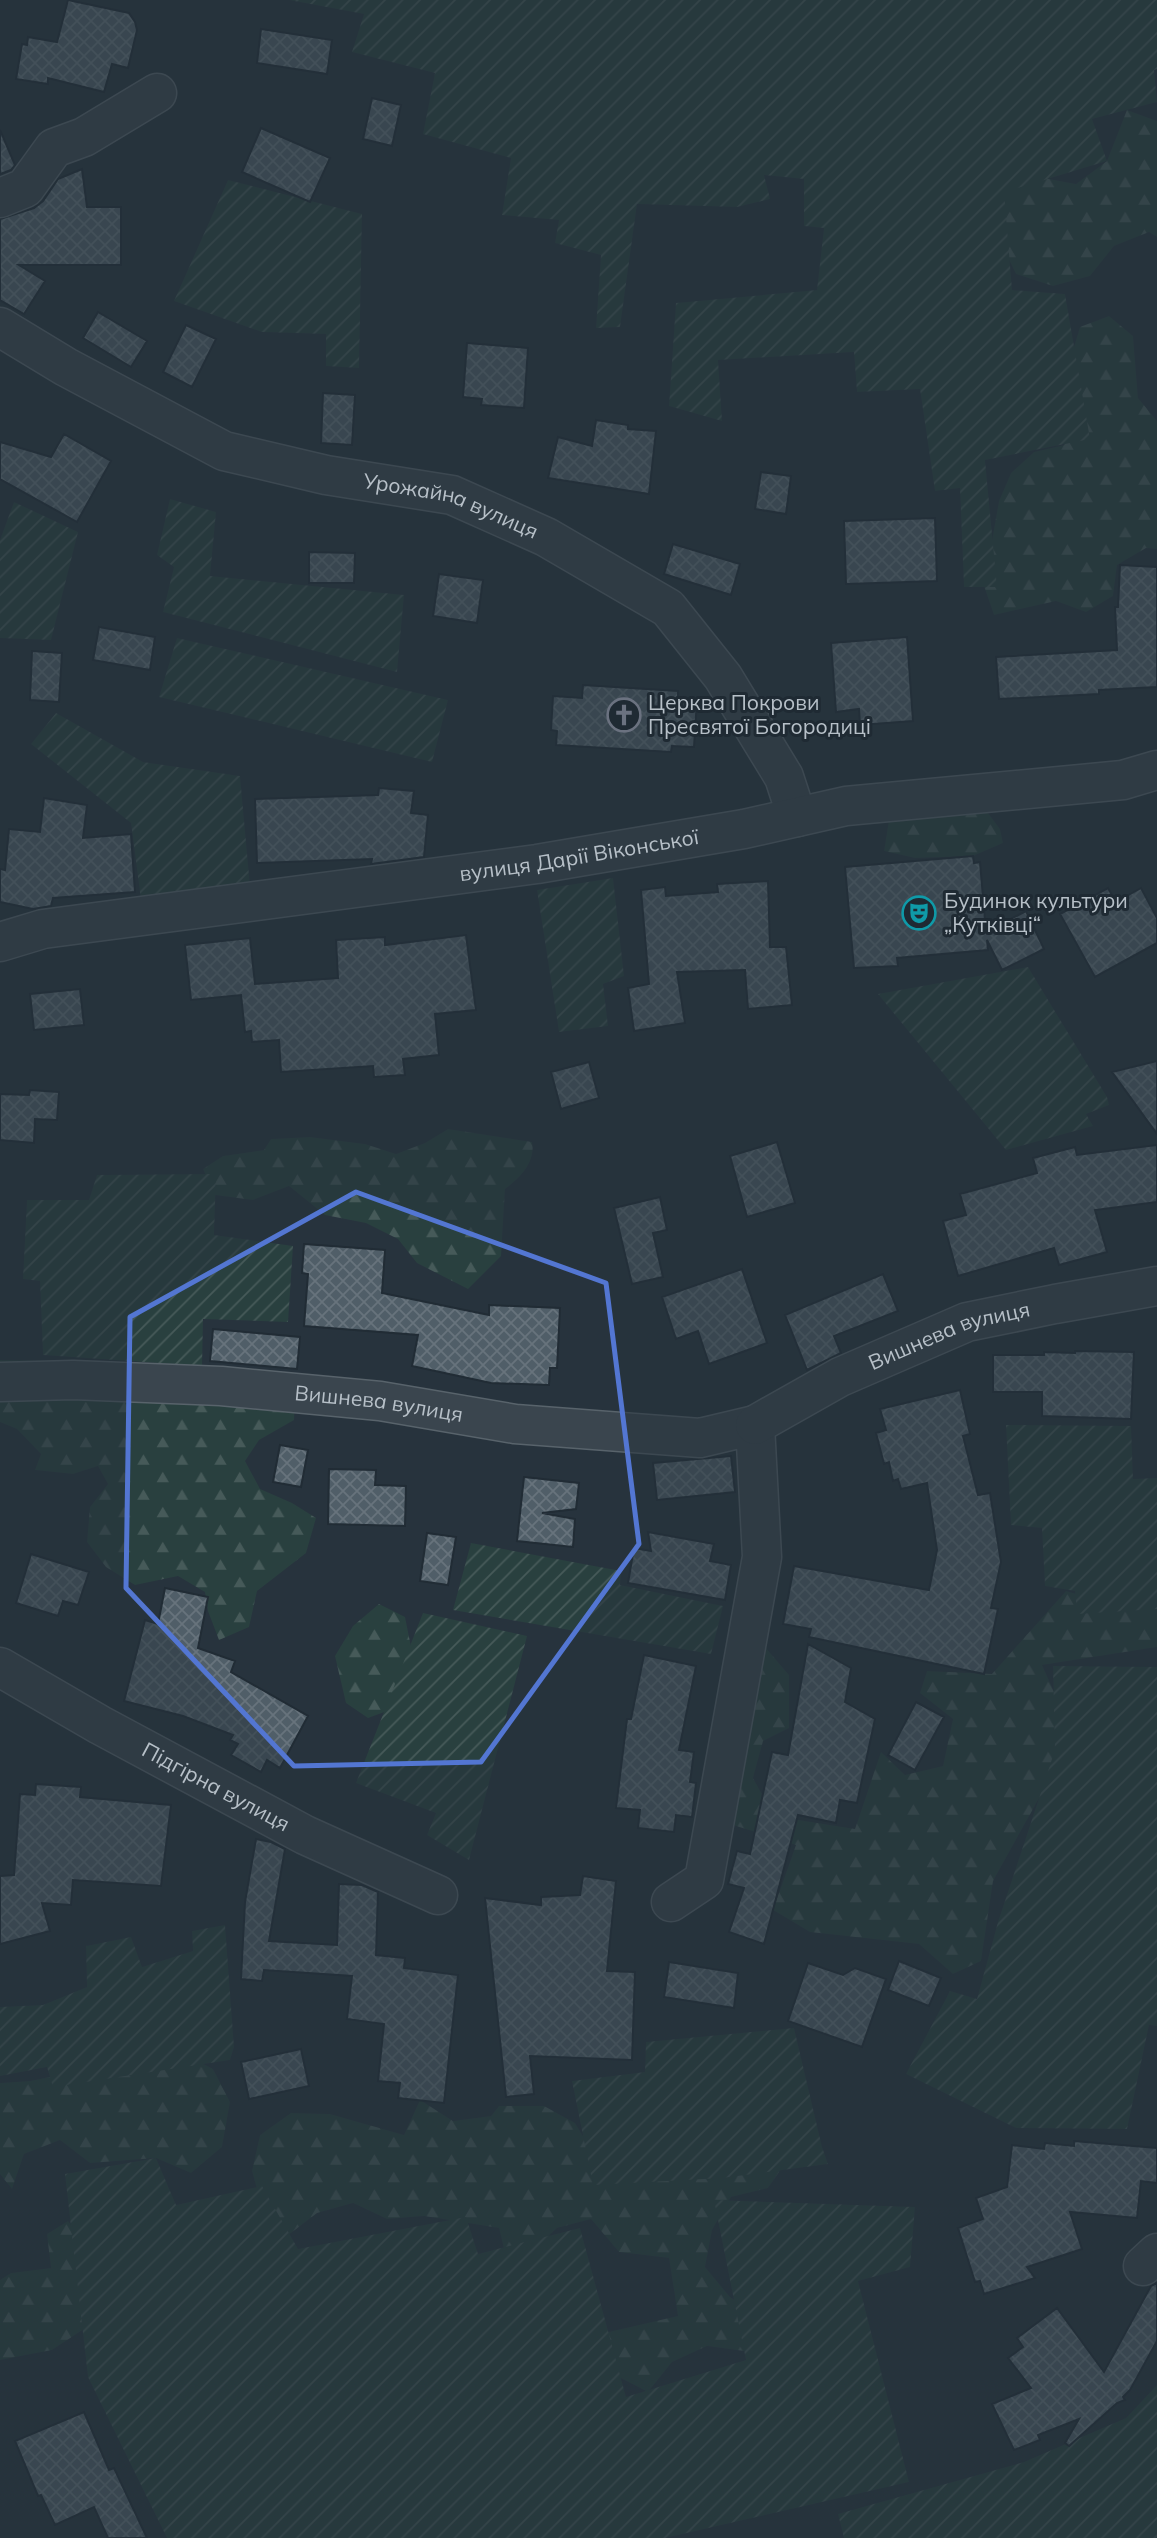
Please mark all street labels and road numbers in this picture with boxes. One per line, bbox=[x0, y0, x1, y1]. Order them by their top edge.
street label: Урожайна вулиця bbox=[360, 467, 542, 544]
street label: вулиця Дарії Віконської bbox=[458, 823, 701, 886]
street label: Вишнева вулиця bbox=[864, 1295, 1032, 1375]
street label: Вишнева вулиця bbox=[293, 1379, 465, 1427]
street label: Підгірна вулиця bbox=[138, 1736, 295, 1836]

